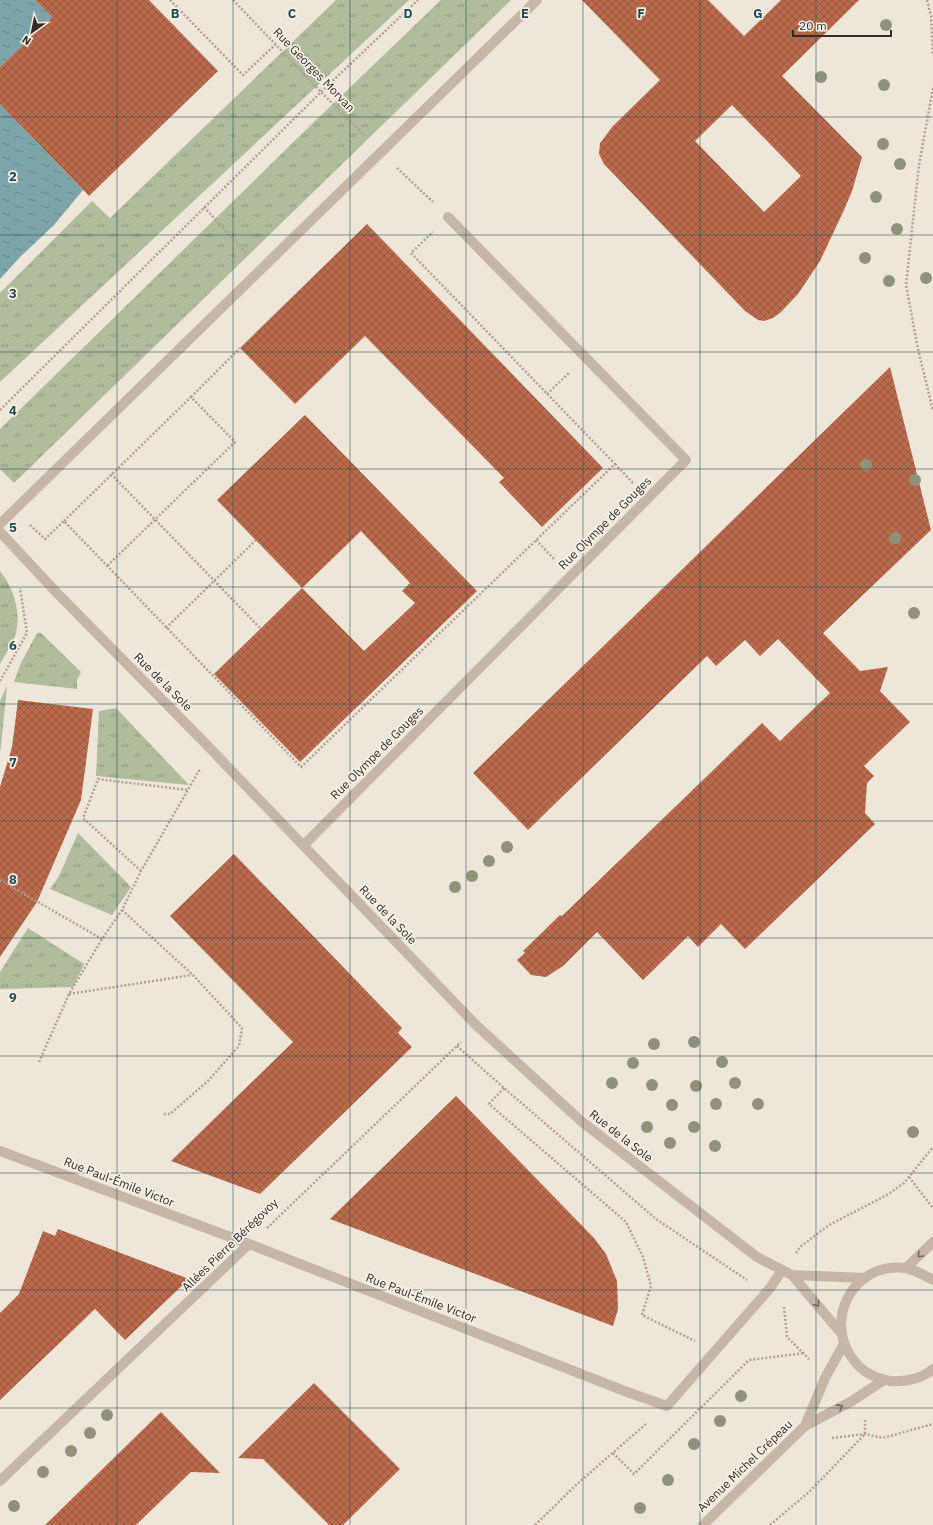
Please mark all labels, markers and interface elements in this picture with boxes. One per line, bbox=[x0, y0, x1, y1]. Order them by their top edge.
text: B bbox=[171, 5, 180, 22]
text: C bbox=[288, 5, 297, 22]
text: D bbox=[403, 5, 413, 22]
text: E bbox=[521, 5, 529, 22]
text: F bbox=[637, 5, 645, 22]
text: G bbox=[753, 5, 763, 22]
north arrow bbox=[12, 12, 52, 52]
scale bar bbox=[793, 12, 891, 38]
text: 20 m bbox=[799, 18, 827, 33]
street label: Rue Georges Morvan bbox=[270, 24, 358, 115]
text: N bbox=[19, 32, 34, 48]
text: 2 bbox=[9, 168, 17, 185]
text: 3 bbox=[9, 285, 17, 302]
text: 4 bbox=[9, 402, 17, 419]
street label: Rue Olympe de Gouges bbox=[555, 473, 654, 572]
text: 5 bbox=[9, 519, 17, 536]
text: 6 bbox=[9, 637, 17, 654]
street label: Rue de la Sole bbox=[131, 649, 196, 714]
street label: Rue Olympe de Gouges bbox=[327, 703, 426, 802]
text: 7 bbox=[9, 754, 17, 771]
text: 8 bbox=[9, 871, 17, 888]
street label: Rue de la Sole bbox=[356, 882, 421, 948]
text: 9 bbox=[9, 989, 17, 1006]
street label: Rue de la Sole bbox=[587, 1106, 656, 1165]
street label: Rue Paul-Émile Victor bbox=[62, 1154, 177, 1210]
street label: Allées Pierre Bérégovoy bbox=[178, 1195, 281, 1294]
one-way arrow bbox=[917, 1250, 925, 1258]
street label: Rue Paul-Émile Victor bbox=[364, 1270, 479, 1326]
one-way arrow bbox=[812, 1299, 819, 1306]
one-way arrow bbox=[835, 1405, 843, 1412]
street label: Avenue Michel Crépeau bbox=[694, 1416, 795, 1515]

